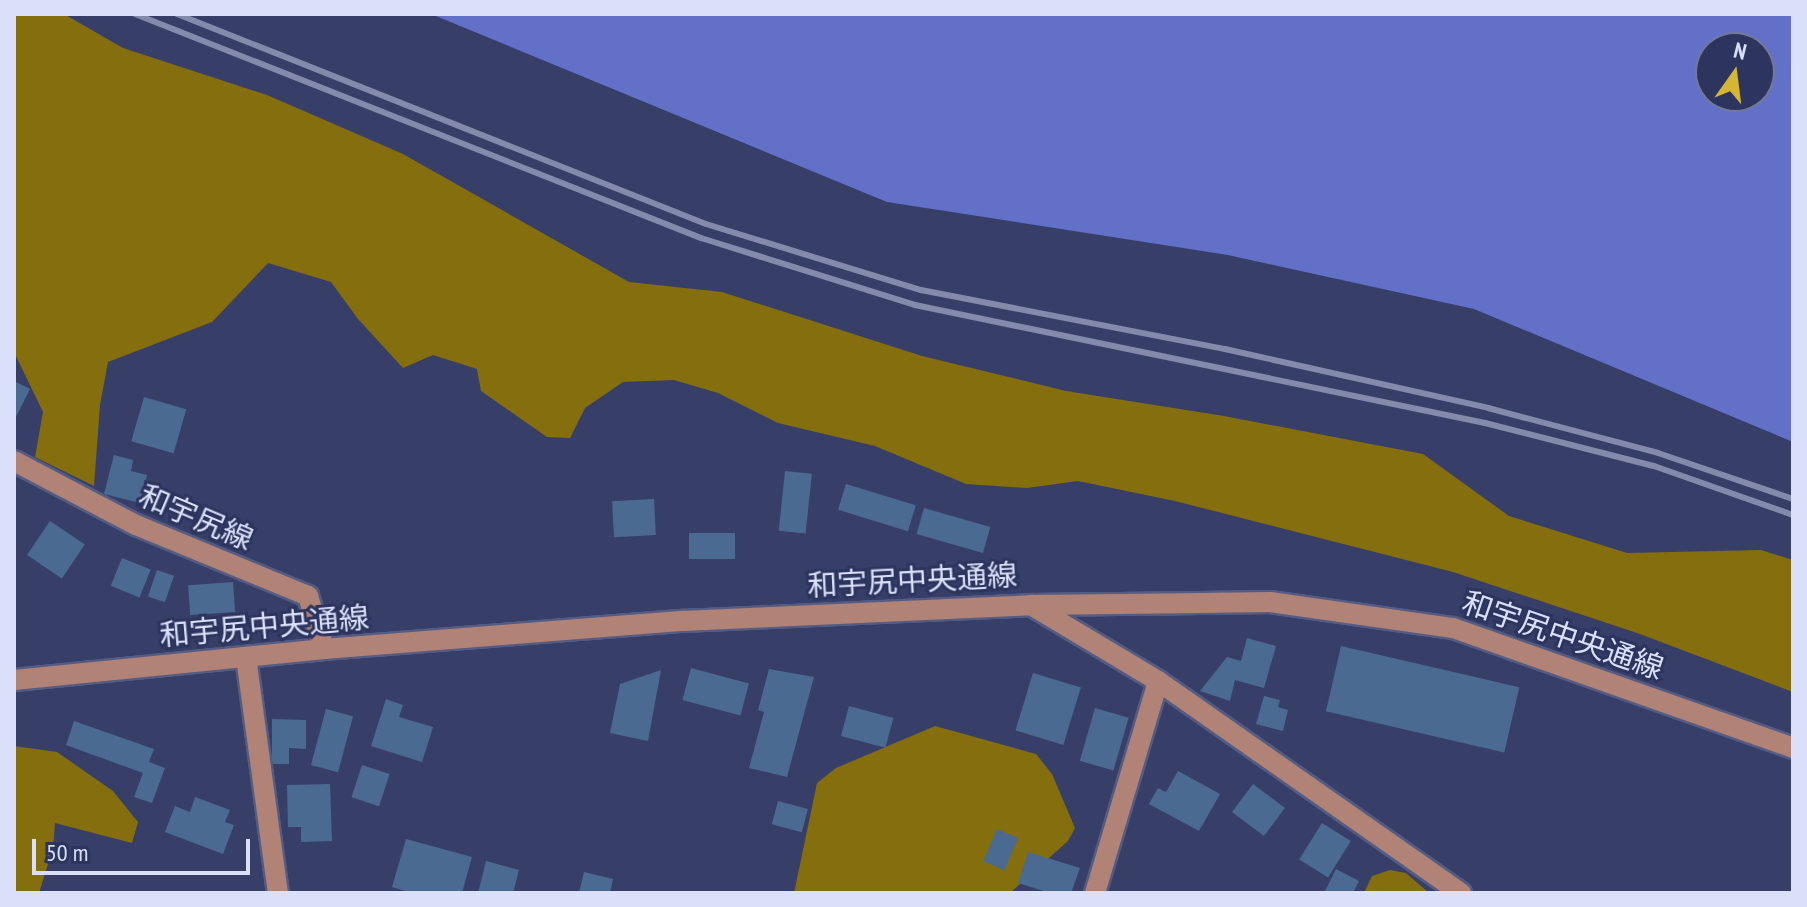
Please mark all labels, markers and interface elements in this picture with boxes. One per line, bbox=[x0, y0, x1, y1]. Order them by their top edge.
north arrow bbox=[1695, 32, 1775, 112]
text: N bbox=[1731, 36, 1749, 66]
street label: 和宇尻線 bbox=[134, 477, 258, 557]
street label: 和宇尻中央通線 bbox=[806, 557, 1018, 603]
street label: 和宇尻中央通線 bbox=[1458, 584, 1668, 686]
street label: 和宇尻中央通線 bbox=[158, 599, 370, 653]
scale bar bbox=[36, 823, 254, 873]
text: 50 m bbox=[46, 837, 88, 868]

